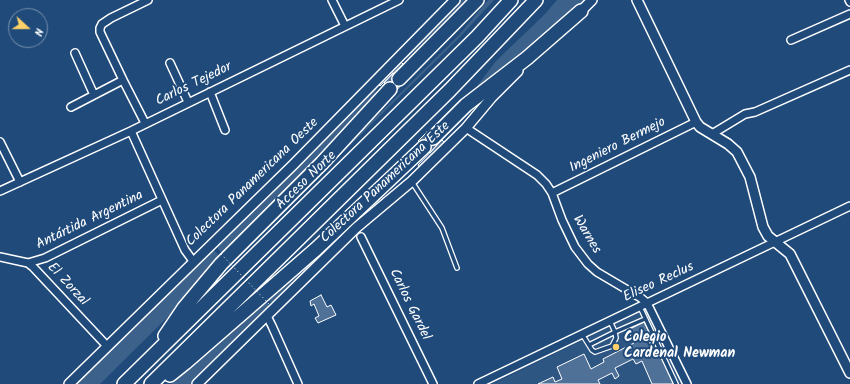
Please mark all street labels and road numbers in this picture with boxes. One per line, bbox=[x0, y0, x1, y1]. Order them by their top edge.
street label: Carlos Tejedor bbox=[153, 59, 235, 111]
street label: Colectora Panamericana Oeste bbox=[183, 115, 323, 251]
street label: Ingeniero Bermejo bbox=[567, 115, 669, 177]
street label: Colectora Panamericana Este bbox=[318, 118, 454, 248]
street label: Acceso Norte bbox=[273, 148, 341, 214]
street label: Antártida Argentina bbox=[34, 188, 146, 254]
street label: Warnes bbox=[568, 213, 604, 257]
street label: Eliseo Reclus bbox=[621, 259, 697, 307]
street label: El Zorzal bbox=[43, 260, 91, 310]
street label: Carlos Gardel bbox=[384, 267, 434, 343]

